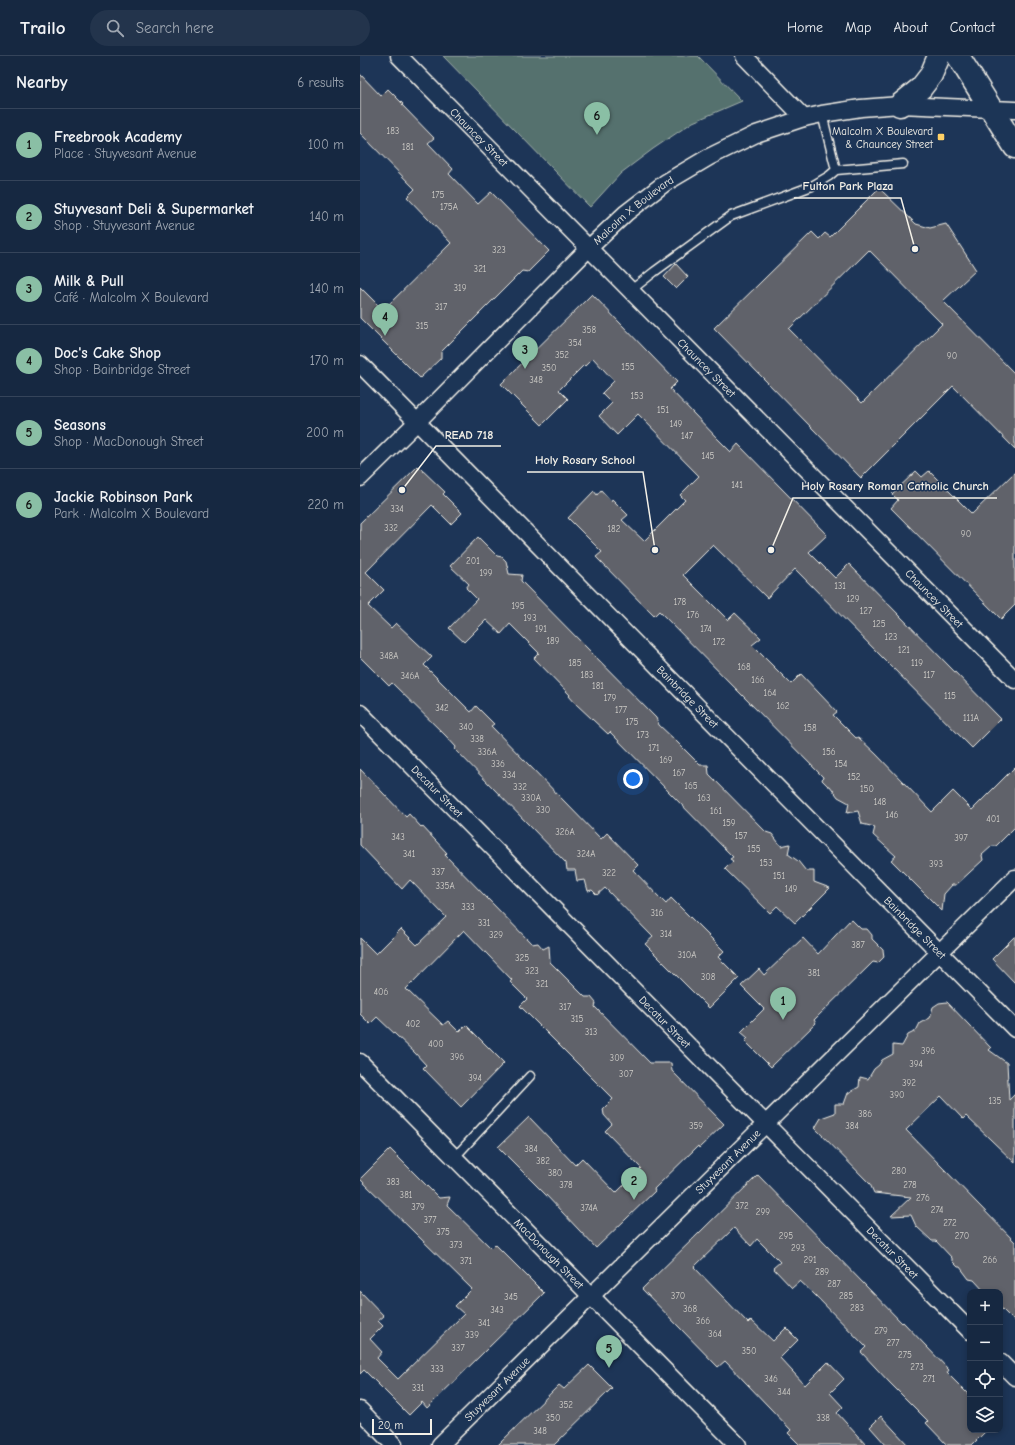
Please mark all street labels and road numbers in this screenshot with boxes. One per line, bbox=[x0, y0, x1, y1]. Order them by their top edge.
street label: Chauncey Street bbox=[447, 105, 511, 170]
street label: Malcolm X Boulevard bbox=[590, 173, 676, 247]
street label: Chauncey Street bbox=[675, 336, 739, 400]
street label: Chauncey Street bbox=[903, 566, 967, 631]
street label: Bainbridge Street bbox=[654, 663, 722, 731]
street label: Decatur Street bbox=[409, 763, 466, 821]
street label: Bainbridge Street bbox=[882, 894, 949, 962]
street label: Decatur Street bbox=[636, 993, 694, 1051]
street label: Stuyvesant Avenue bbox=[692, 1126, 763, 1196]
street label: MacDonough Street bbox=[511, 1216, 587, 1292]
street label: Decatur Street bbox=[864, 1224, 922, 1282]
street label: Stuyvesant Avenue bbox=[462, 1354, 533, 1424]

